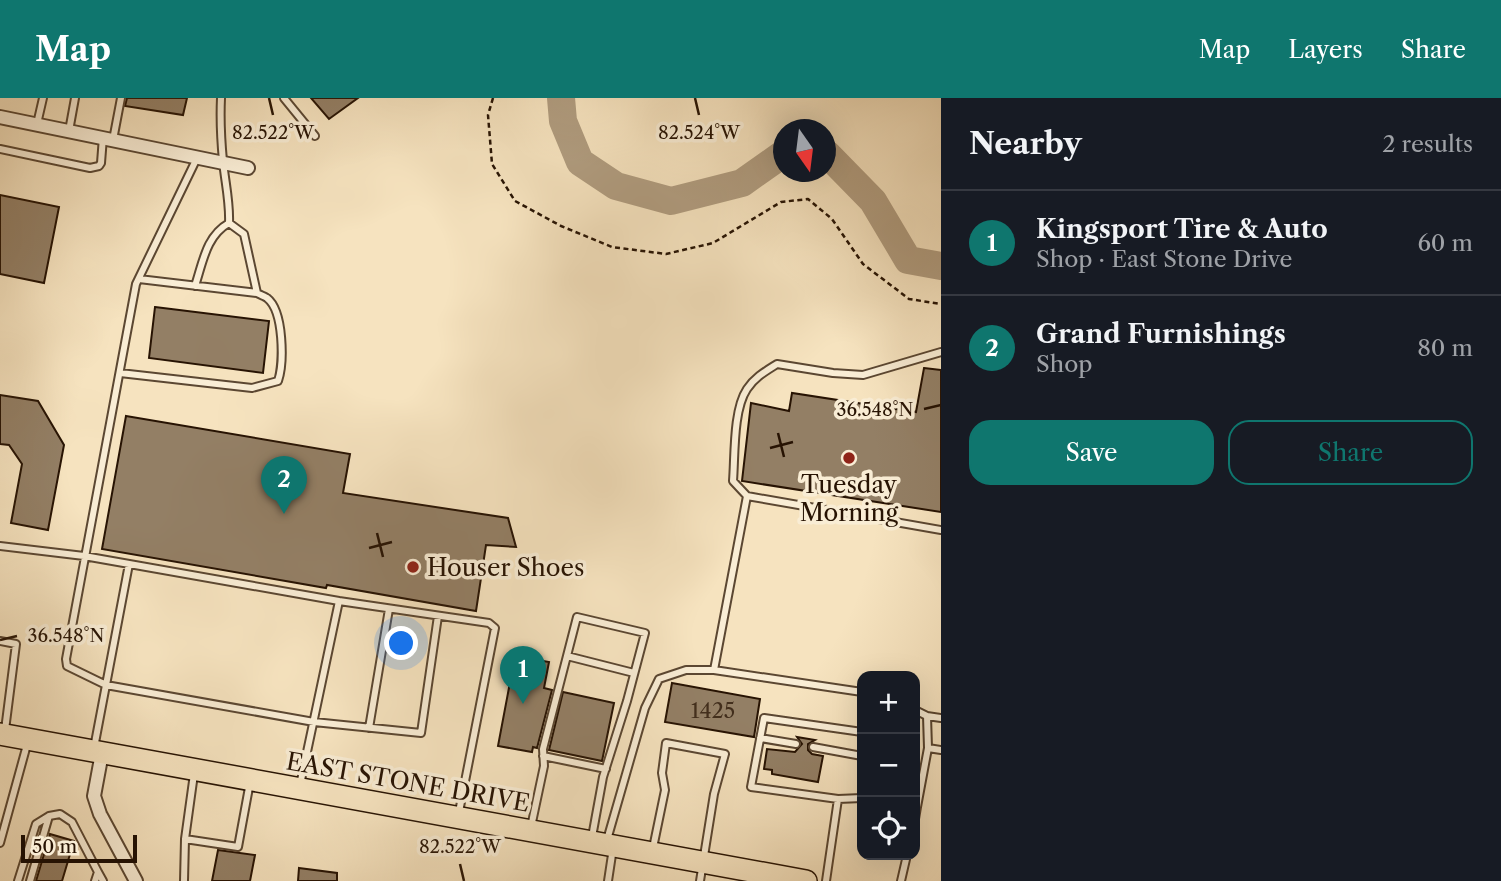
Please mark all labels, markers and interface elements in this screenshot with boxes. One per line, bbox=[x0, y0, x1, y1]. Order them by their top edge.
text: Map bbox=[35, 29, 111, 70]
text: Map bbox=[1199, 35, 1250, 64]
text: Layers bbox=[1288, 35, 1363, 64]
text: Share bbox=[1401, 35, 1466, 64]
north arrow bbox=[773, 119, 836, 182]
text: 82.522°W bbox=[232, 122, 315, 144]
text: 82.524°W bbox=[658, 122, 741, 144]
text: Nearby bbox=[969, 125, 1082, 162]
text: 2 results bbox=[1382, 130, 1473, 158]
text: Kingsport Tire & Auto bbox=[1036, 213, 1328, 245]
text: 1 bbox=[987, 229, 997, 257]
text: 60 m bbox=[1417, 229, 1473, 257]
text: Shop · East Stone Drive bbox=[1036, 245, 1292, 273]
text: Grand Furnishings bbox=[1036, 318, 1286, 350]
text: 2 bbox=[985, 334, 999, 362]
text: 80 m bbox=[1417, 334, 1473, 362]
text: Shop bbox=[1036, 350, 1092, 378]
text: 36.548°N bbox=[837, 399, 914, 421]
button: Save bbox=[969, 420, 1214, 485]
button: Share bbox=[1228, 420, 1473, 485]
marker: Tuesday Morning bbox=[841, 450, 857, 466]
pin: 2 bbox=[261, 456, 307, 514]
place label: Tuesday Morning bbox=[800, 470, 899, 527]
place label: Houser Shoes bbox=[427, 553, 584, 582]
marker: Houser Shoes bbox=[405, 559, 421, 575]
text: 36.548°N bbox=[28, 625, 105, 647]
your location bbox=[384, 626, 418, 660]
pin: 1 bbox=[500, 646, 546, 704]
map controls bbox=[857, 671, 920, 860]
button: + bbox=[857, 671, 920, 734]
house number: 1425 bbox=[691, 698, 735, 723]
button: − bbox=[857, 734, 920, 797]
street label: EAST STONE DRIVE bbox=[284, 746, 532, 818]
button: locate bbox=[857, 797, 920, 860]
scale bar bbox=[21, 832, 136, 864]
text: 50 m bbox=[32, 835, 77, 858]
text: 82.522°W bbox=[419, 836, 502, 858]

